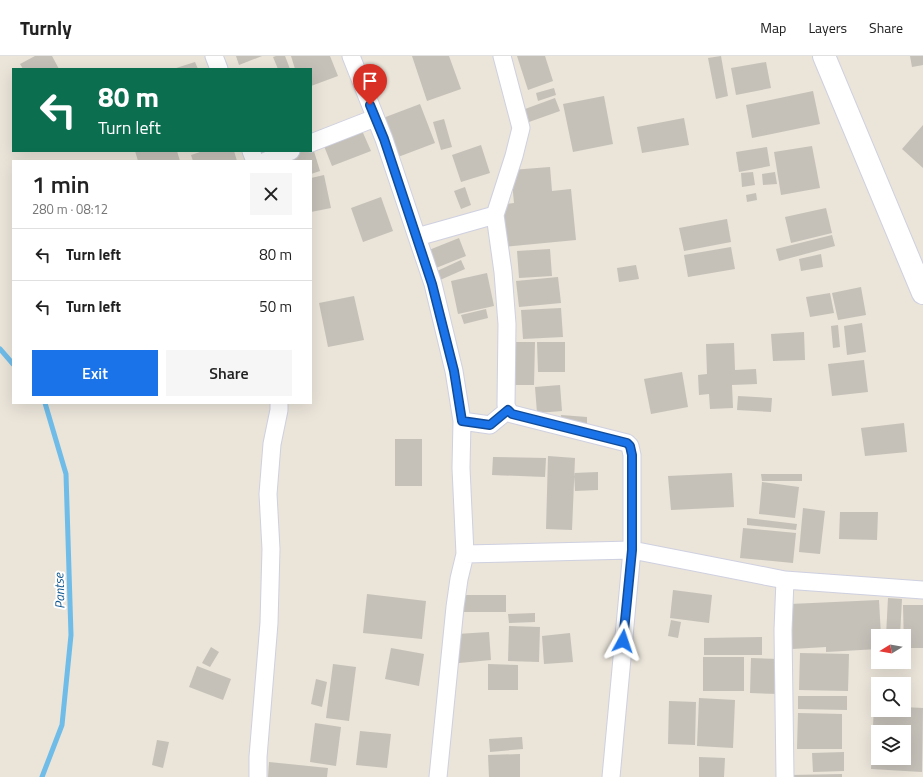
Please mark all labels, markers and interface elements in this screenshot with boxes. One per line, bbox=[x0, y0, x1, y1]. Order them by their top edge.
text: Turnly bbox=[20, 13, 72, 42]
text: Map bbox=[760, 17, 786, 38]
text: Layers bbox=[808, 17, 847, 38]
text: Share bbox=[869, 17, 903, 38]
pin bbox=[353, 64, 387, 105]
icon: arrive bbox=[359, 70, 381, 92]
text: 80 m bbox=[98, 75, 159, 118]
icon: left bbox=[32, 84, 84, 136]
text: Turn left bbox=[98, 114, 161, 141]
text: 1 min bbox=[32, 166, 90, 202]
button: close bbox=[250, 173, 292, 215]
text: 280 m · 08:12 bbox=[32, 199, 108, 219]
text: Turn left bbox=[66, 243, 121, 266]
text: 80 m bbox=[259, 243, 292, 266]
icon: left bbox=[32, 244, 54, 266]
text: Turn left bbox=[66, 295, 121, 318]
text: 50 m bbox=[259, 295, 292, 318]
icon: left bbox=[32, 296, 54, 318]
button: Exit bbox=[32, 350, 158, 396]
button: Share bbox=[166, 350, 292, 396]
water label: Pantse bbox=[48, 572, 70, 609]
position arrow bbox=[602, 620, 644, 662]
north arrow bbox=[871, 629, 911, 669]
map controls bbox=[871, 629, 911, 765]
button: search bbox=[871, 677, 911, 717]
button: layers bbox=[871, 725, 911, 765]

